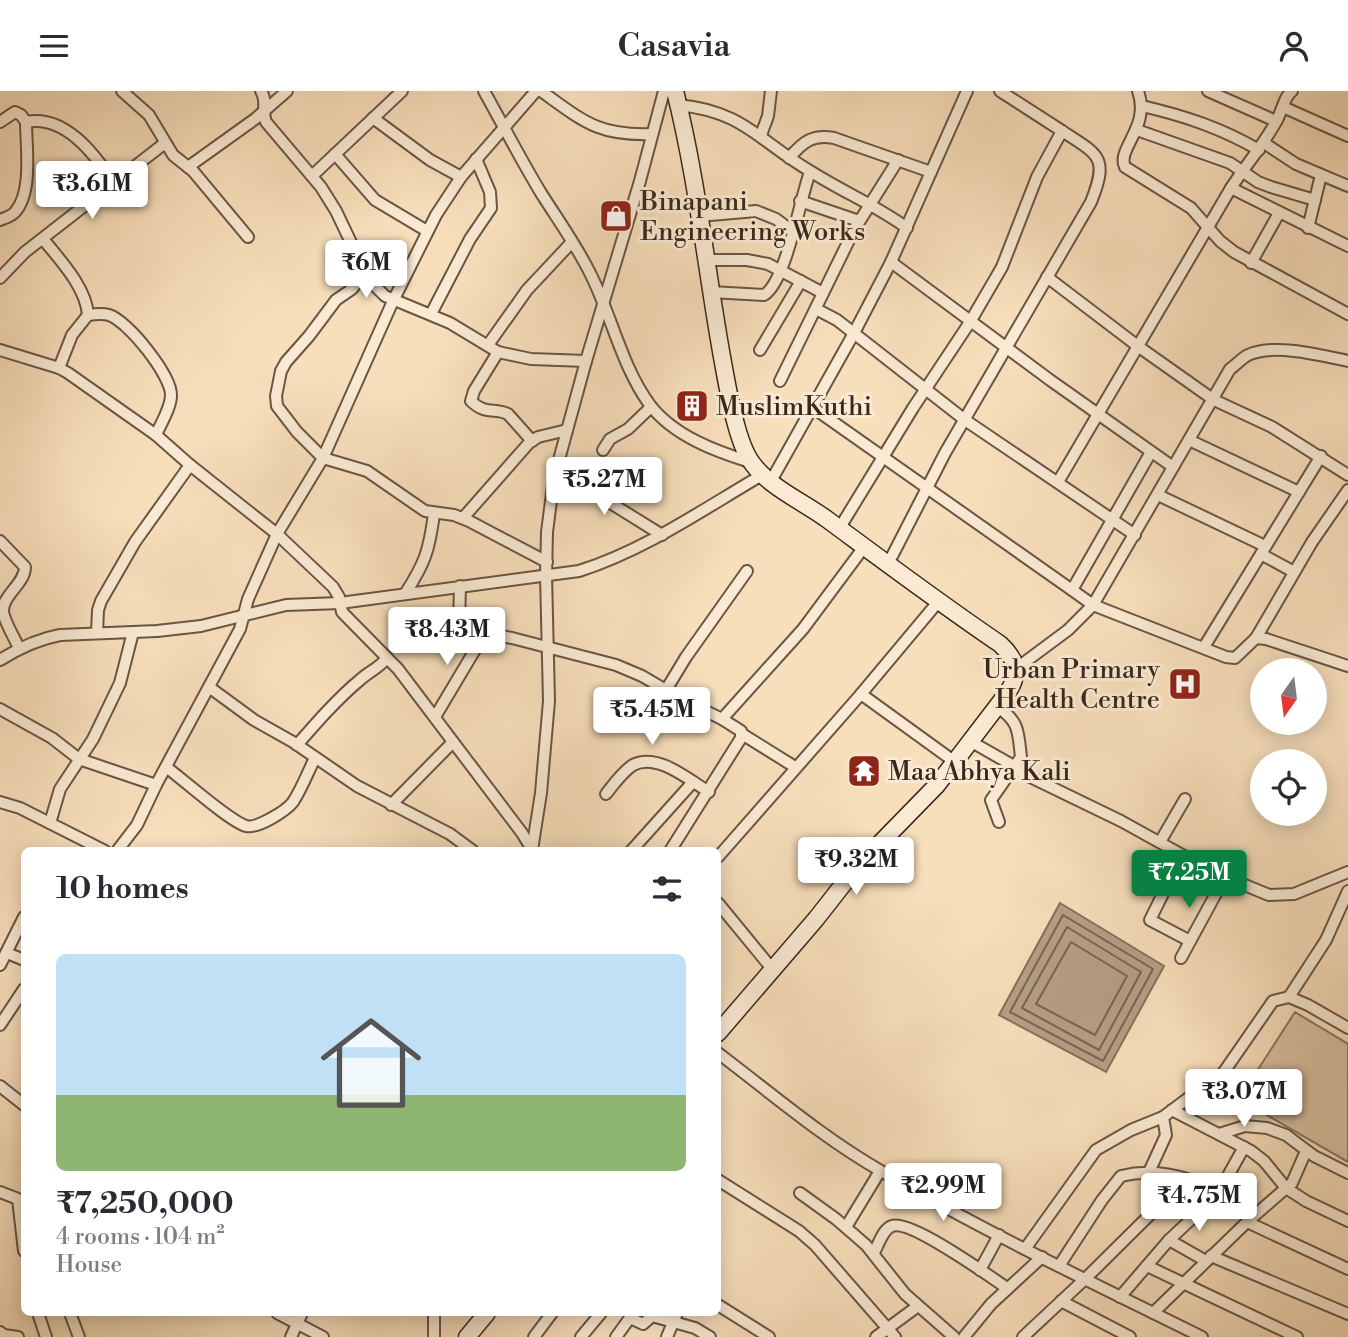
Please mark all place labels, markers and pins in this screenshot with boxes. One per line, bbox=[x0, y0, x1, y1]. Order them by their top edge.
pin: ₹3.61M bbox=[35, 162, 149, 221]
place label: Binapani Engineering Works bbox=[639, 186, 865, 248]
shop icon: Binapani Engineering Works bbox=[597, 197, 635, 235]
pin: ₹6M bbox=[332, 241, 400, 300]
building icon: MuslimKuthi bbox=[673, 387, 711, 425]
place label: MuslimKuthi bbox=[716, 391, 872, 423]
pin: ₹5.27M bbox=[547, 457, 661, 517]
pin: ₹8.43M bbox=[390, 607, 504, 667]
place label: Urban Primary Health Centre bbox=[983, 654, 1160, 716]
hospital icon: Urban Primary Health Centre bbox=[1166, 665, 1204, 703]
pin: ₹5.45M bbox=[595, 687, 709, 747]
temple icon: Maa Abhya Kali bbox=[845, 752, 883, 790]
place label: Maa Abhya Kali bbox=[888, 756, 1071, 788]
pin: ₹9.32M bbox=[799, 837, 913, 897]
pin: ₹7.25M bbox=[1132, 851, 1246, 910]
pin: ₹3.07M bbox=[1187, 1069, 1301, 1129]
pin: ₹2.99M bbox=[886, 1163, 1000, 1223]
pin: ₹4.75M bbox=[1142, 1173, 1256, 1233]

